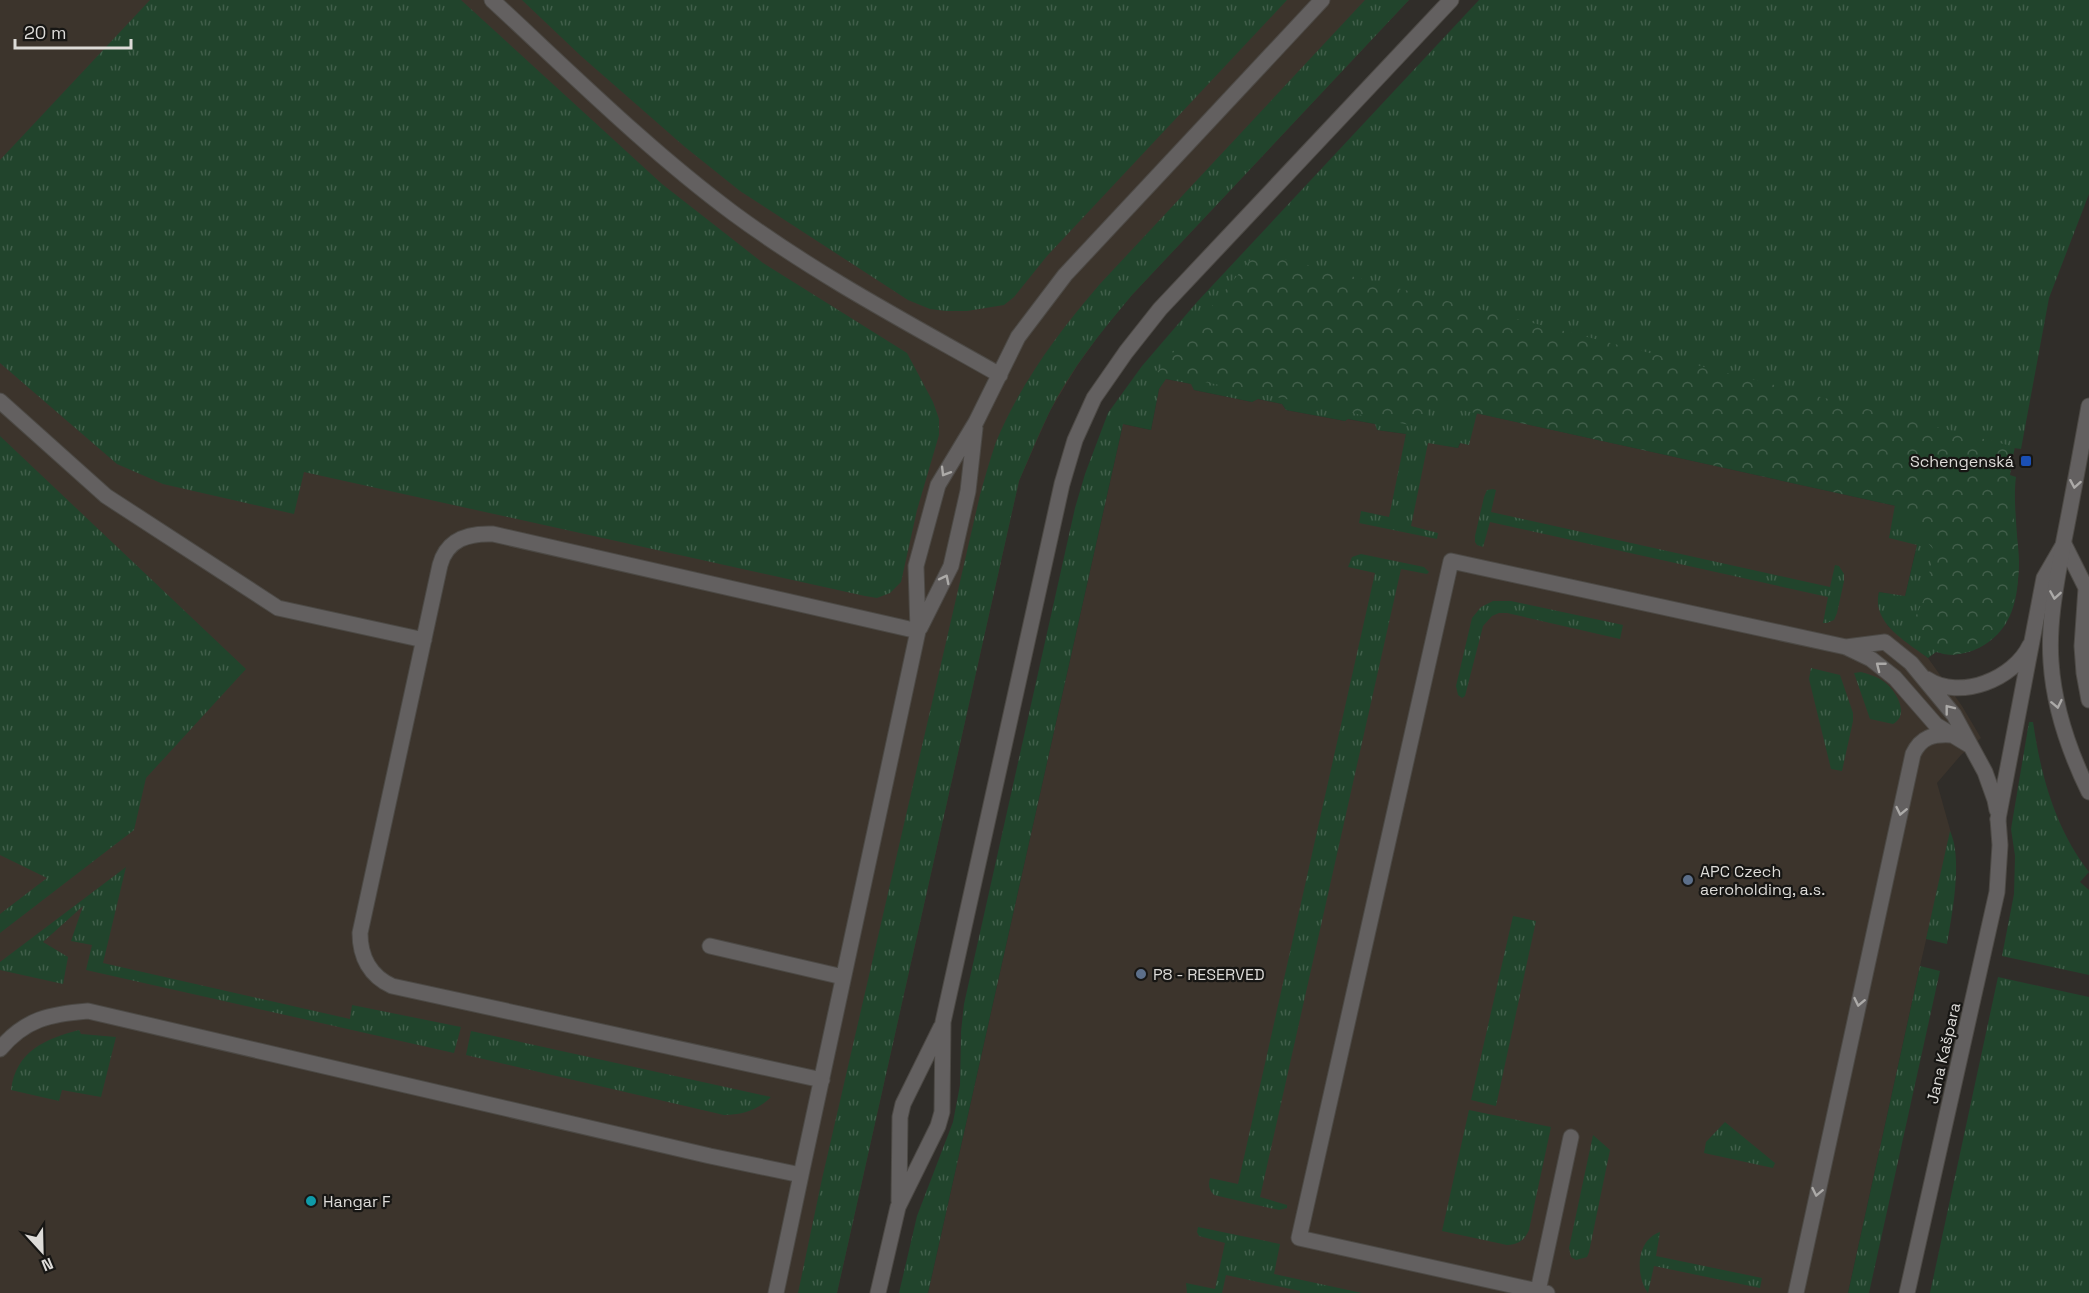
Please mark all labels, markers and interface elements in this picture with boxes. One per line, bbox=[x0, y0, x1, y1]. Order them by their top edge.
scale bar bbox=[15, 12, 130, 50]
text: 20 m bbox=[24, 21, 67, 44]
place label: Schengenská bbox=[1910, 451, 2014, 472]
marker: Schengenská bbox=[2019, 454, 2033, 468]
one-way arrow bbox=[941, 466, 953, 476]
one-way arrow bbox=[2069, 478, 2082, 488]
one-way arrow bbox=[937, 574, 949, 585]
one-way arrow bbox=[2049, 590, 2062, 600]
one-way arrow bbox=[1876, 662, 1887, 673]
one-way arrow bbox=[2050, 699, 2063, 709]
one-way arrow bbox=[1946, 705, 1957, 716]
one-way arrow bbox=[1895, 806, 1908, 816]
place label: APC Czech aeroholding, a.s. bbox=[1700, 861, 1825, 900]
marker: APC Czech aeroholding, a.s. bbox=[1681, 873, 1695, 887]
place label: P8 - RESERVED bbox=[1153, 964, 1265, 985]
marker: P8 - RESERVED bbox=[1134, 967, 1148, 981]
one-way arrow bbox=[1853, 997, 1866, 1007]
street label: Jana Kašpara bbox=[1922, 1000, 1965, 1106]
one-way arrow bbox=[1812, 1187, 1825, 1197]
place label: Hangar F bbox=[323, 1191, 391, 1212]
marker: Hangar F bbox=[304, 1194, 318, 1208]
north arrow bbox=[12, 1221, 72, 1281]
text: N bbox=[39, 1253, 56, 1276]

